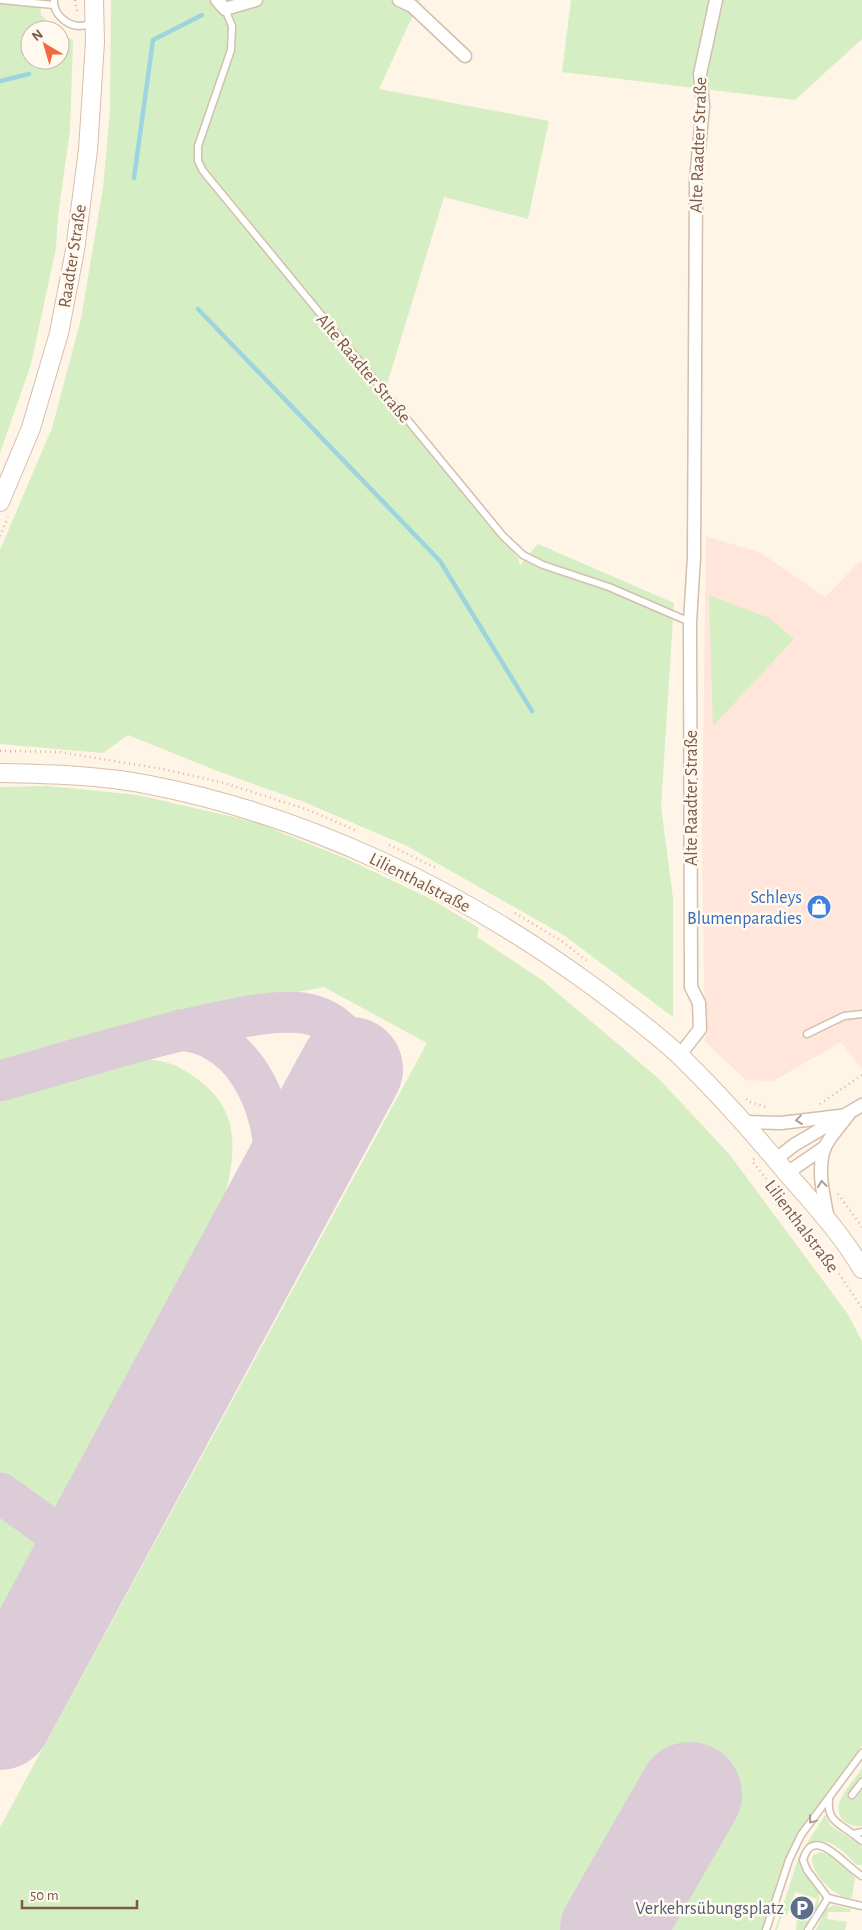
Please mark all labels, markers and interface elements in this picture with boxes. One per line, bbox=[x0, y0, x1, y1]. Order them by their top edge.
north arrow bbox=[20, 20, 70, 70]
text: N bbox=[29, 27, 46, 44]
street label: Alte Raadter Straße bbox=[688, 77, 710, 213]
street label: Raadter Straße bbox=[56, 203, 90, 309]
street label: Alte Raadter Straße bbox=[313, 311, 414, 427]
street label: Alte Raadter Straße bbox=[683, 730, 701, 866]
street label: Lilienthalstraße bbox=[366, 850, 473, 916]
place label: Schleys Blumenparadies bbox=[687, 889, 802, 928]
shop icon: Schleys Blumenparadies bbox=[806, 894, 832, 920]
one-way arrow bbox=[795, 1114, 803, 1125]
street label: Lilienthalstraße bbox=[761, 1177, 842, 1276]
one-way arrow bbox=[817, 1180, 828, 1188]
one-way arrow bbox=[809, 1814, 818, 1824]
scale bar bbox=[22, 1878, 138, 1910]
text: 50 m bbox=[30, 1888, 59, 1903]
parking icon: Verkehrsübungsplatz bbox=[789, 1895, 815, 1921]
place label: Verkehrsübungsplatz bbox=[635, 1900, 784, 1918]

